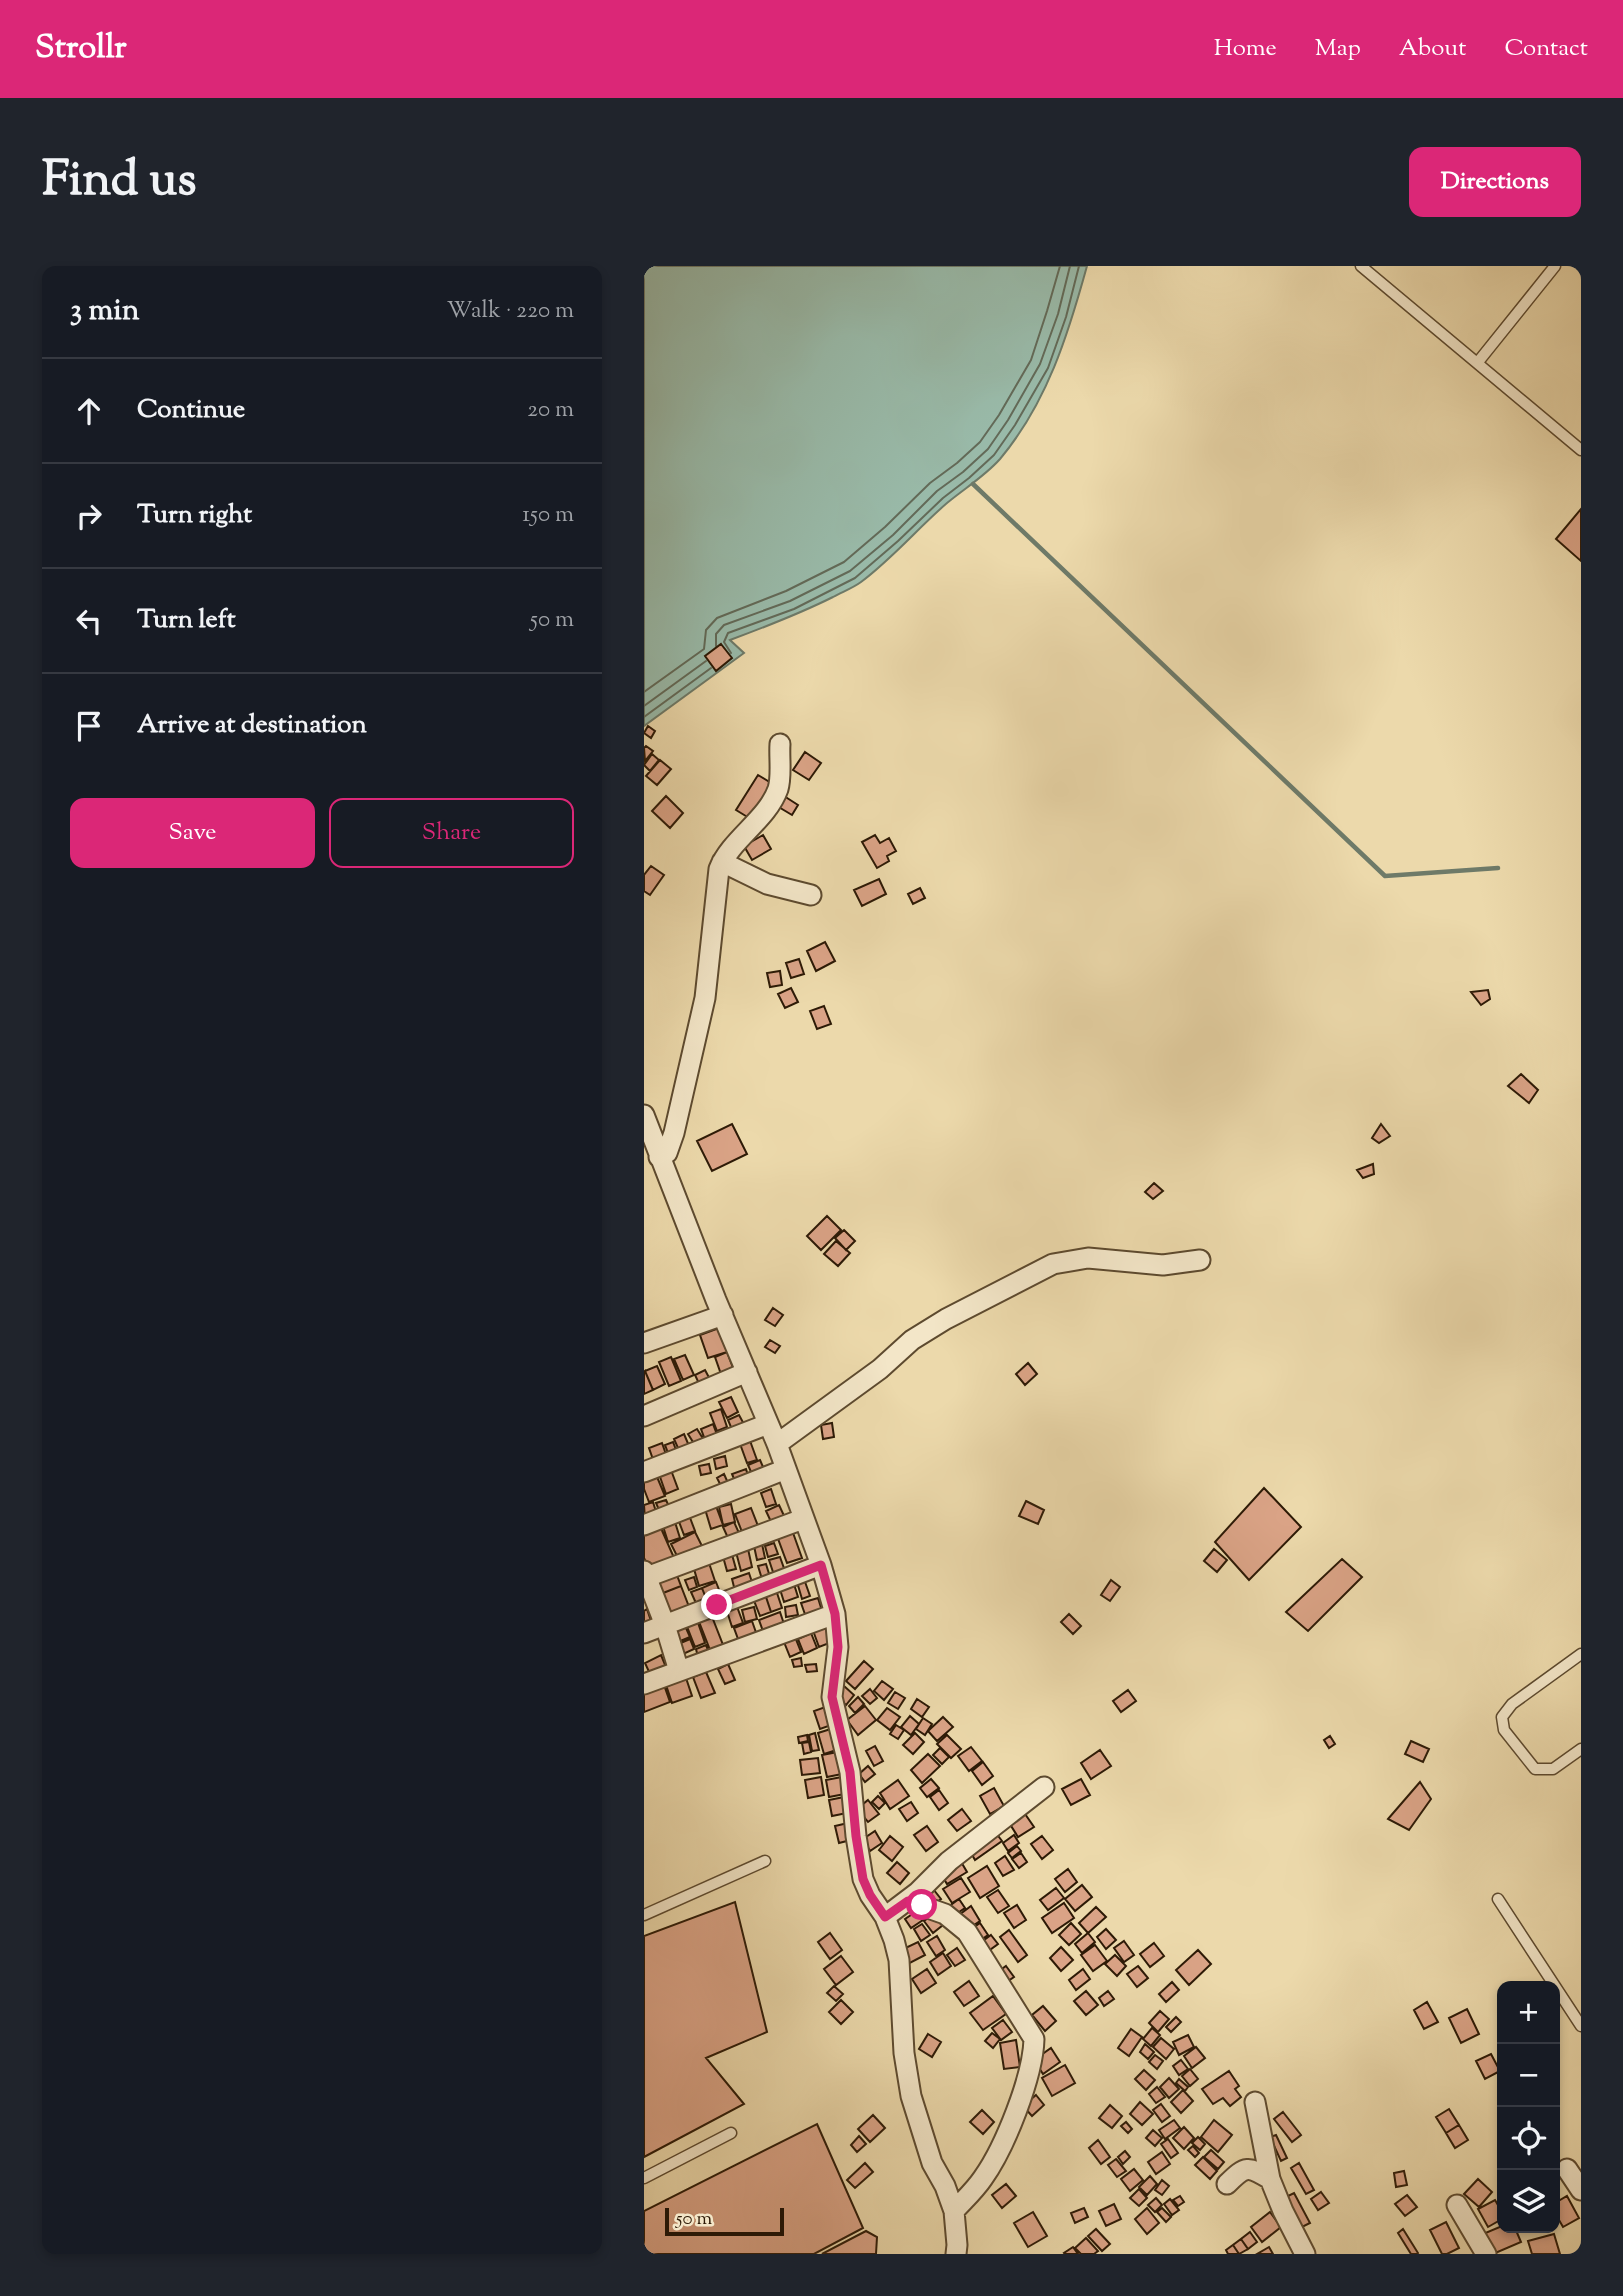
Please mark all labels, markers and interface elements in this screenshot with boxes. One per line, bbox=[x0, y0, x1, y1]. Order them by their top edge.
text: Strollr bbox=[35, 25, 127, 73]
text: Home bbox=[1214, 32, 1277, 66]
text: Map bbox=[1315, 32, 1361, 66]
text: About bbox=[1399, 32, 1466, 66]
text: Contact bbox=[1504, 32, 1588, 66]
text: Find us bbox=[42, 147, 196, 217]
button: Directions bbox=[1409, 147, 1581, 217]
text: 3 min bbox=[70, 290, 140, 333]
text: Walk · 220 m bbox=[447, 295, 574, 328]
icon: ahead bbox=[70, 392, 108, 430]
text: Continue bbox=[137, 392, 245, 429]
text: 20 m bbox=[527, 394, 574, 427]
icon: right bbox=[70, 497, 108, 535]
text: Turn right bbox=[137, 497, 252, 534]
text: 150 m bbox=[522, 499, 574, 532]
icon: left bbox=[70, 602, 108, 640]
text: Turn left bbox=[137, 602, 236, 639]
text: 50 m bbox=[530, 604, 574, 637]
icon: arrive bbox=[70, 707, 108, 745]
text: Arrive at destination bbox=[137, 707, 367, 744]
button: Save bbox=[70, 798, 315, 868]
button: Share bbox=[329, 798, 574, 868]
route end bbox=[701, 1589, 732, 1620]
route start bbox=[906, 1889, 937, 1920]
map controls bbox=[1497, 1981, 1560, 2233]
button: + bbox=[1497, 1981, 1560, 2044]
button: − bbox=[1497, 2044, 1560, 2107]
button: locate bbox=[1497, 2107, 1560, 2170]
button: layers bbox=[1497, 2170, 1560, 2233]
scale bar bbox=[665, 2205, 784, 2237]
text: 50 m bbox=[676, 2206, 712, 2233]

